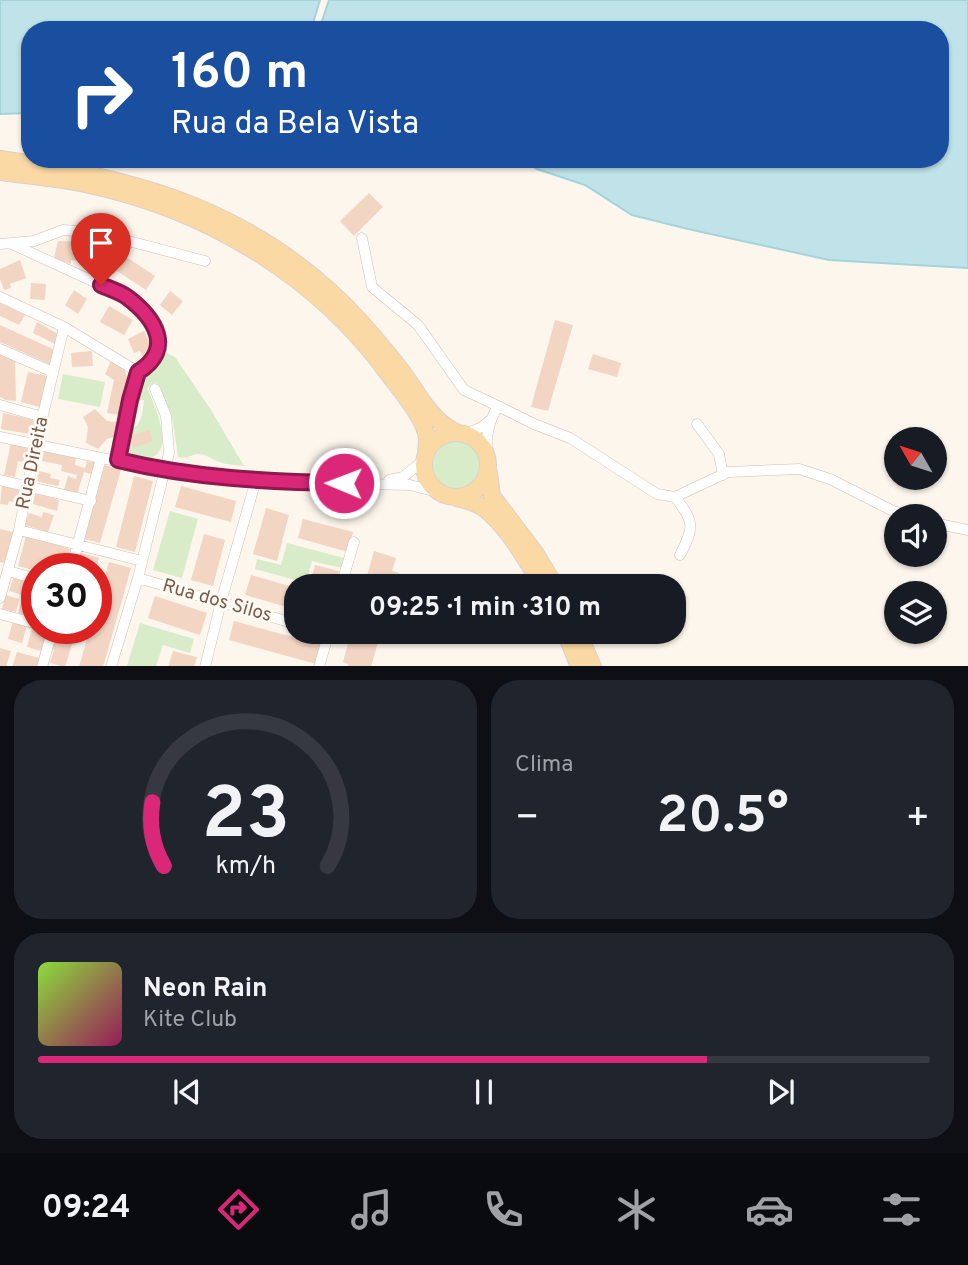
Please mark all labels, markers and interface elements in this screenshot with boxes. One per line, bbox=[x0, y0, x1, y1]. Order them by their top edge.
text: 160 m bbox=[171, 44, 308, 106]
icon: right bbox=[56, 49, 147, 140]
text: Rua da Bela Vista bbox=[171, 105, 419, 145]
pin bbox=[71, 213, 131, 285]
icon: arrive bbox=[82, 224, 120, 262]
street label: Rua Direita bbox=[11, 414, 55, 512]
north arrow bbox=[884, 427, 947, 490]
map controls bbox=[884, 427, 947, 644]
position arrow bbox=[307, 446, 381, 520]
button: sound bbox=[884, 504, 947, 567]
speed limit sign: 30 bbox=[21, 553, 112, 644]
street label: Rua dos Silos bbox=[160, 574, 274, 628]
button: layers bbox=[884, 581, 947, 644]
text: 09:25 · 1 min · 310 m bbox=[369, 592, 601, 625]
text: Clima bbox=[515, 751, 573, 780]
text: 23 bbox=[201, 772, 290, 864]
text: 20.5° bbox=[656, 785, 789, 851]
text: − bbox=[515, 795, 540, 844]
text: + bbox=[905, 795, 930, 844]
text: km/h bbox=[215, 850, 276, 882]
text: Neon Rain bbox=[143, 973, 268, 1006]
text: Kite Club bbox=[143, 1006, 237, 1035]
icon: previous bbox=[168, 1073, 206, 1111]
icon: pause bbox=[465, 1073, 503, 1111]
icon: next bbox=[762, 1073, 800, 1111]
icon: directions bbox=[214, 1185, 263, 1234]
icon: music bbox=[347, 1185, 396, 1234]
icon: phone bbox=[479, 1185, 528, 1234]
icon: climate bbox=[612, 1185, 661, 1234]
icon: car bbox=[745, 1185, 794, 1234]
icon: filters bbox=[877, 1185, 926, 1234]
text: 09:24 bbox=[42, 1189, 130, 1229]

